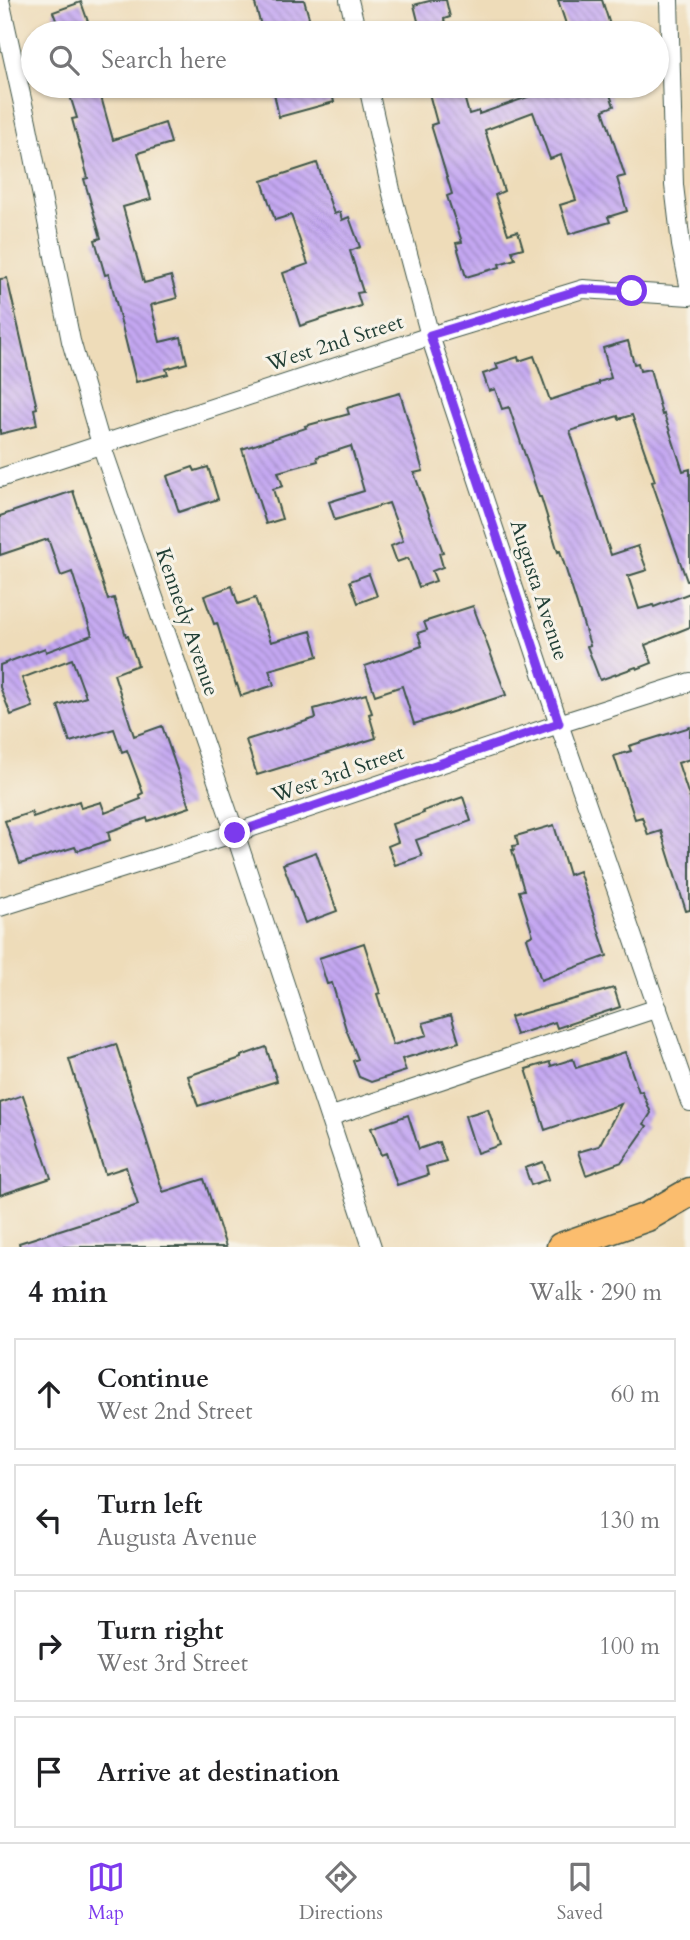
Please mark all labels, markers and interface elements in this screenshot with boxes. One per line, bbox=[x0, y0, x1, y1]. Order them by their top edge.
search box bbox=[21, 21, 669, 98]
icon: search bbox=[45, 41, 83, 79]
text: Search here bbox=[101, 42, 227, 77]
route start bbox=[616, 275, 647, 306]
street label: West 2nd Street bbox=[262, 307, 407, 379]
street label: Augusta Avenue bbox=[503, 516, 575, 664]
street label: Kennedy Avenue bbox=[148, 544, 226, 700]
street label: West 3rd Street bbox=[267, 738, 408, 810]
route end bbox=[219, 817, 250, 848]
text: 4 min bbox=[28, 1272, 108, 1313]
text: Walk · 290 m bbox=[529, 1277, 662, 1308]
text: Continue bbox=[97, 1361, 209, 1396]
icon: ahead bbox=[30, 1375, 68, 1413]
text: 60 m bbox=[611, 1379, 660, 1410]
text: West 2nd Street bbox=[97, 1396, 253, 1427]
text: Turn left bbox=[97, 1487, 202, 1522]
icon: left bbox=[30, 1501, 68, 1539]
text: 130 m bbox=[599, 1505, 660, 1536]
text: Augusta Avenue bbox=[97, 1522, 257, 1553]
text: Turn right bbox=[97, 1613, 224, 1648]
icon: right bbox=[30, 1627, 68, 1665]
text: 100 m bbox=[599, 1631, 660, 1662]
text: West 3rd Street bbox=[97, 1648, 248, 1679]
icon: arrive bbox=[30, 1753, 68, 1791]
text: Arrive at destination bbox=[97, 1755, 340, 1790]
tab: Map bbox=[87, 1858, 125, 1926]
tab: Directions bbox=[299, 1858, 383, 1926]
tab: Saved bbox=[557, 1858, 603, 1926]

